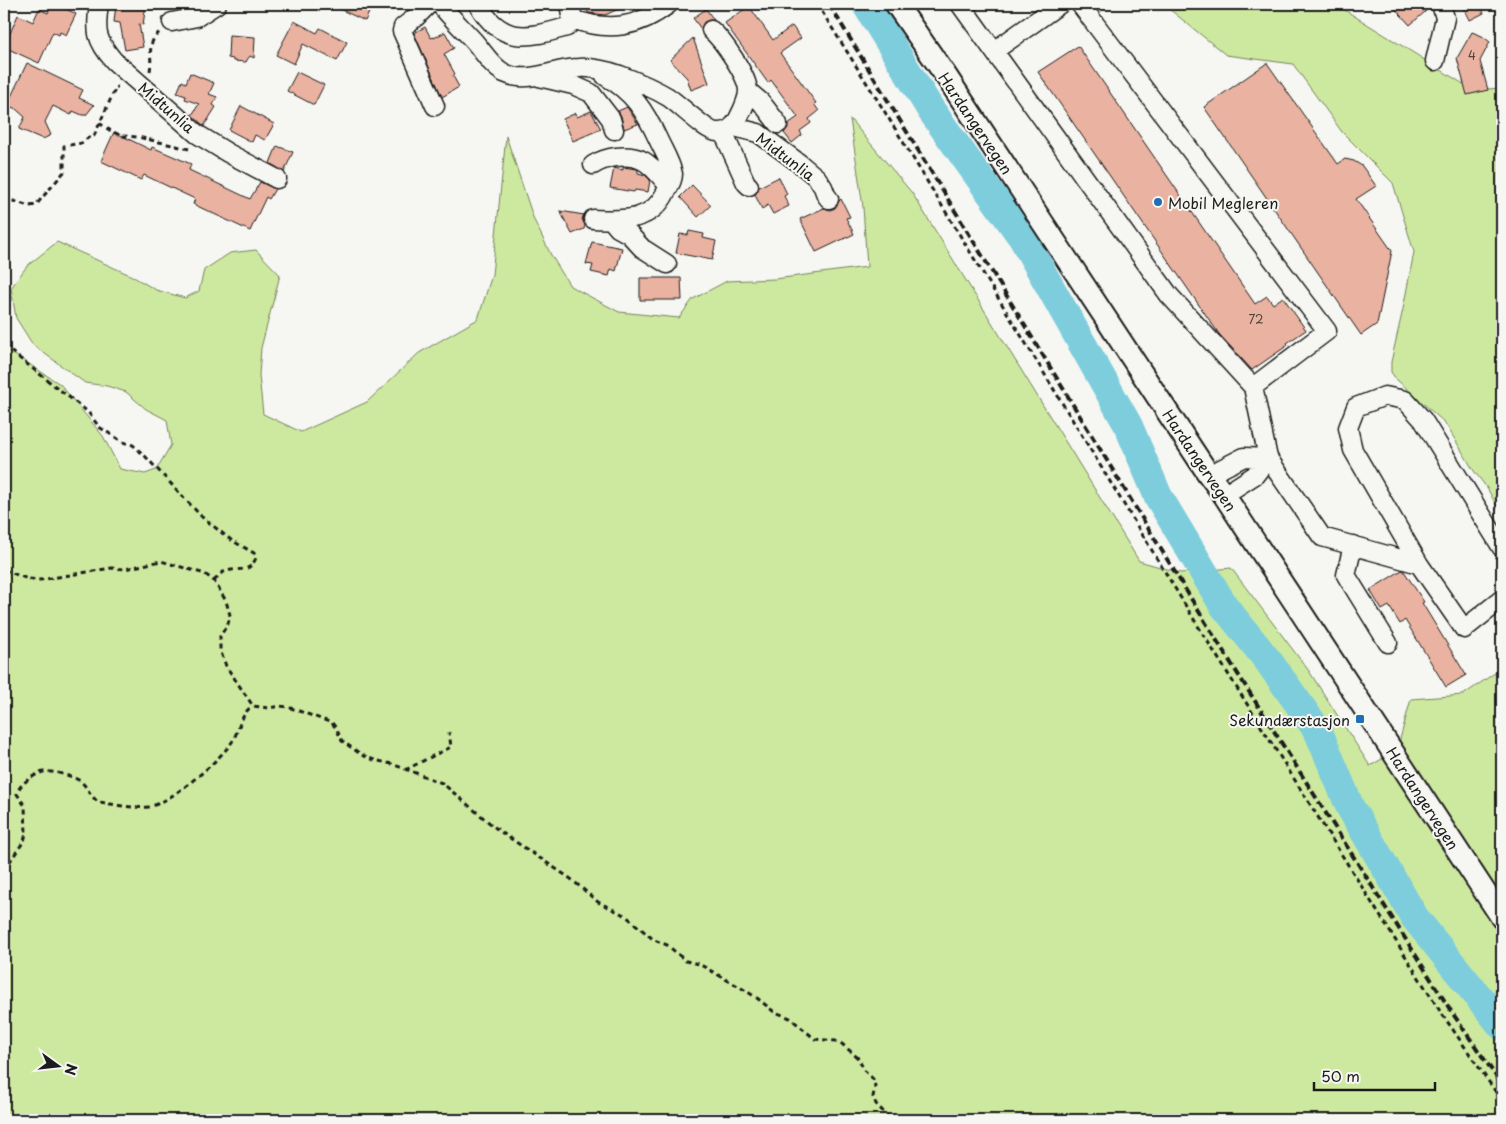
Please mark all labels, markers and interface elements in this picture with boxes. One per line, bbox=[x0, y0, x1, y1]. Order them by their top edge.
house number: 4 bbox=[1468, 46, 1476, 64]
street label: Hardangervegen bbox=[933, 67, 1019, 179]
street label: Midtunlia bbox=[134, 76, 201, 139]
street label: Midtunlia bbox=[752, 126, 821, 186]
place label: Mobil Megleren bbox=[1168, 191, 1278, 214]
marker: Mobil Megleren bbox=[1152, 196, 1164, 208]
house number: 72 bbox=[1248, 310, 1264, 328]
street label: Hardangervegen bbox=[1157, 404, 1243, 516]
place label: Sekundærstasjon bbox=[1229, 708, 1350, 731]
marker: Sekundærstasjon bbox=[1354, 713, 1366, 725]
street label: Hardangervegen bbox=[1381, 742, 1465, 854]
north arrow bbox=[32, 1042, 82, 1092]
scale bar bbox=[1314, 1059, 1435, 1091]
text: N bbox=[59, 1061, 83, 1078]
text: 50 m bbox=[1321, 1064, 1360, 1087]

